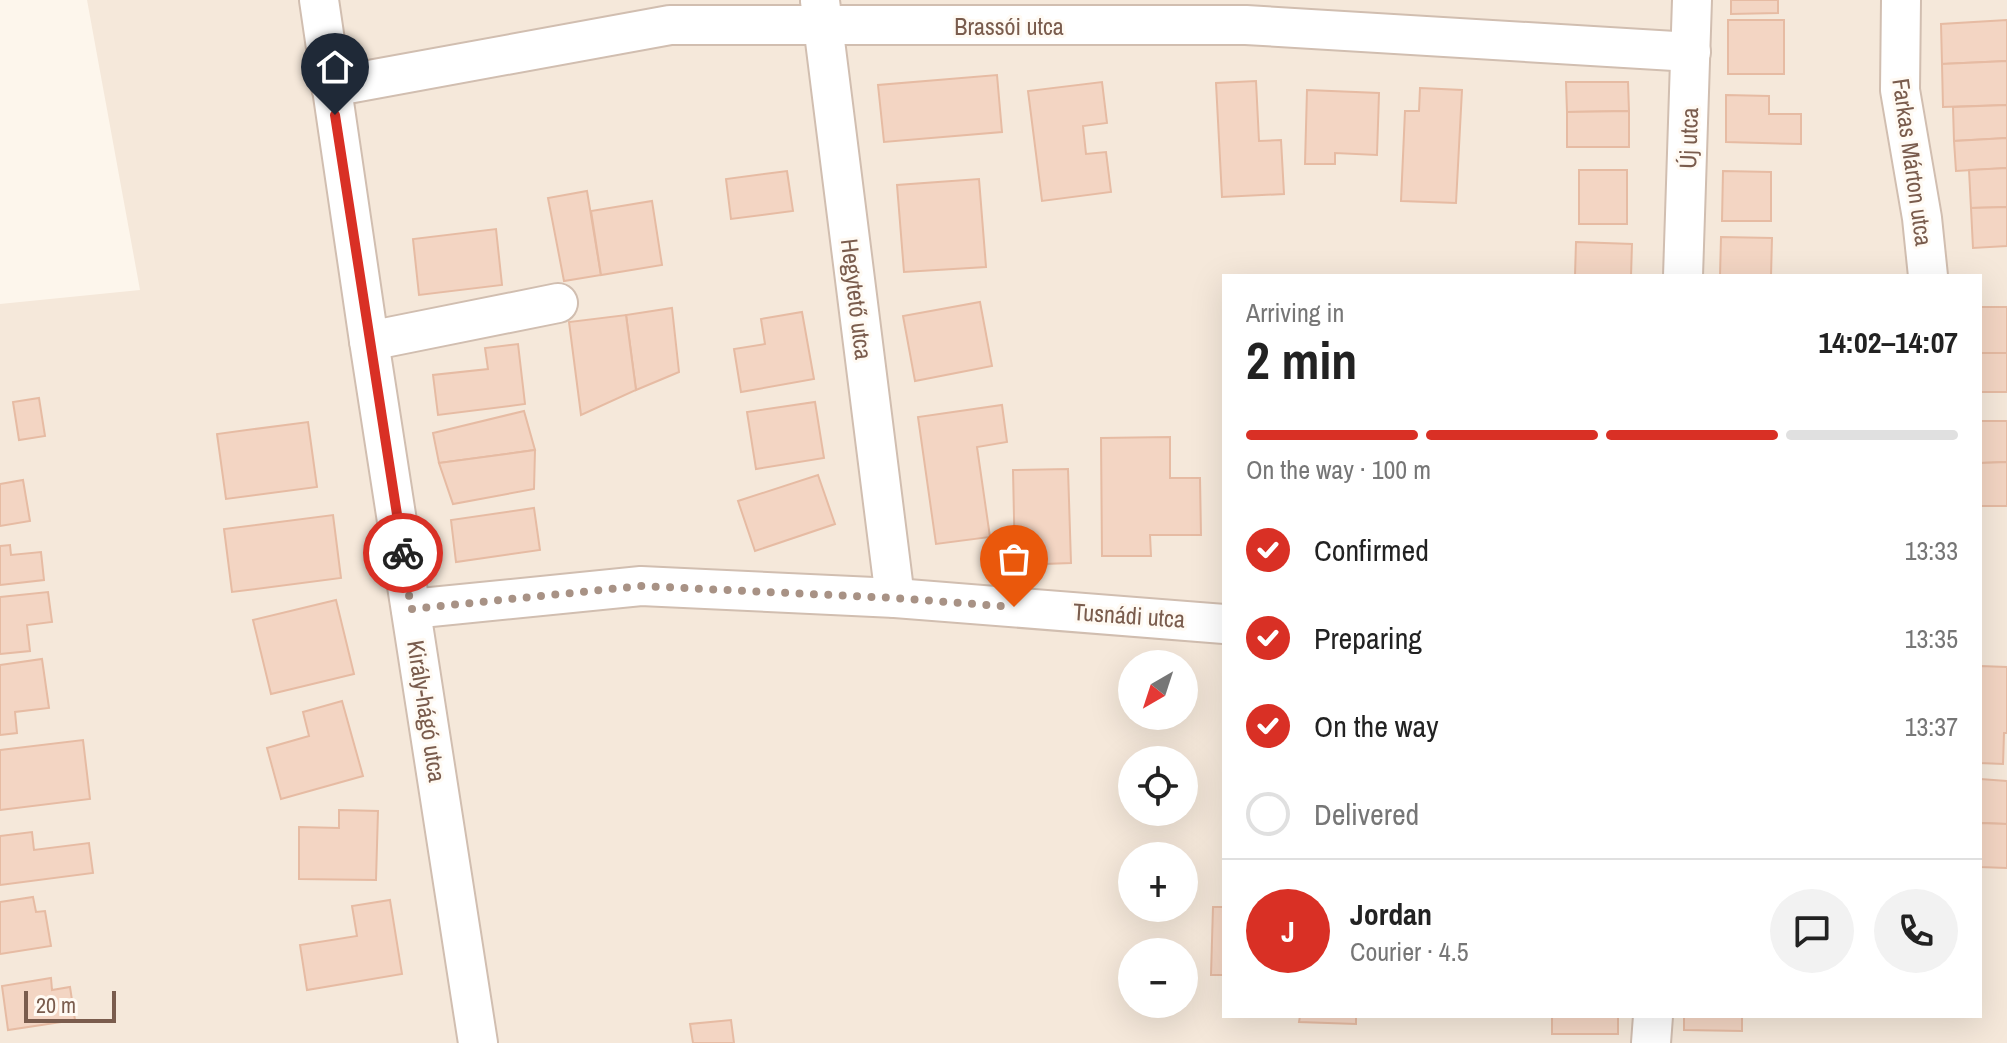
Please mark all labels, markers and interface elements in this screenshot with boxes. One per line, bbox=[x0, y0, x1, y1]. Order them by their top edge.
street label: Brassói utca bbox=[954, 10, 1064, 42]
pin bbox=[301, 33, 369, 115]
icon: home bbox=[313, 45, 357, 89]
street label: Farkas Márton utca bbox=[1885, 76, 1941, 248]
street label: Új utca bbox=[1671, 107, 1705, 169]
street label: Hegytető utca bbox=[834, 237, 880, 361]
text: Arriving in bbox=[1246, 295, 1344, 330]
text: 14:02–14:07 bbox=[1819, 322, 1958, 362]
text: 2 min bbox=[1246, 325, 1357, 395]
text: On the way · 100 m bbox=[1246, 452, 1431, 487]
courier bbox=[363, 513, 443, 593]
pin bbox=[980, 525, 1048, 607]
icon: check bbox=[1246, 528, 1290, 572]
text: Confirmed bbox=[1314, 530, 1429, 570]
icon: bike bbox=[381, 531, 425, 575]
text: 13:33 bbox=[1905, 533, 1958, 568]
icon: bag bbox=[992, 537, 1036, 581]
street label: Tusnádi utca bbox=[1072, 595, 1186, 635]
icon: check bbox=[1246, 616, 1290, 660]
text: Preparing bbox=[1314, 618, 1422, 658]
text: 13:35 bbox=[1905, 621, 1958, 656]
street label: Király-hágó utca bbox=[400, 638, 454, 784]
north arrow bbox=[1118, 650, 1198, 730]
map controls bbox=[1118, 650, 1198, 1018]
icon: check bbox=[1246, 704, 1290, 748]
text: On the way bbox=[1314, 706, 1438, 746]
text: 13:37 bbox=[1905, 709, 1958, 744]
button: locate bbox=[1118, 746, 1198, 826]
text: Delivered bbox=[1314, 794, 1419, 834]
button: + bbox=[1118, 842, 1198, 922]
button: chat bbox=[1770, 889, 1854, 973]
button: phone bbox=[1874, 889, 1958, 973]
text: Jordan bbox=[1350, 894, 1432, 934]
text: J bbox=[1281, 911, 1295, 951]
text: Courier · 4.5 bbox=[1350, 934, 1469, 969]
button: − bbox=[1118, 938, 1198, 1018]
scale bar bbox=[24, 987, 116, 1023]
text: 20 m bbox=[36, 990, 76, 1020]

